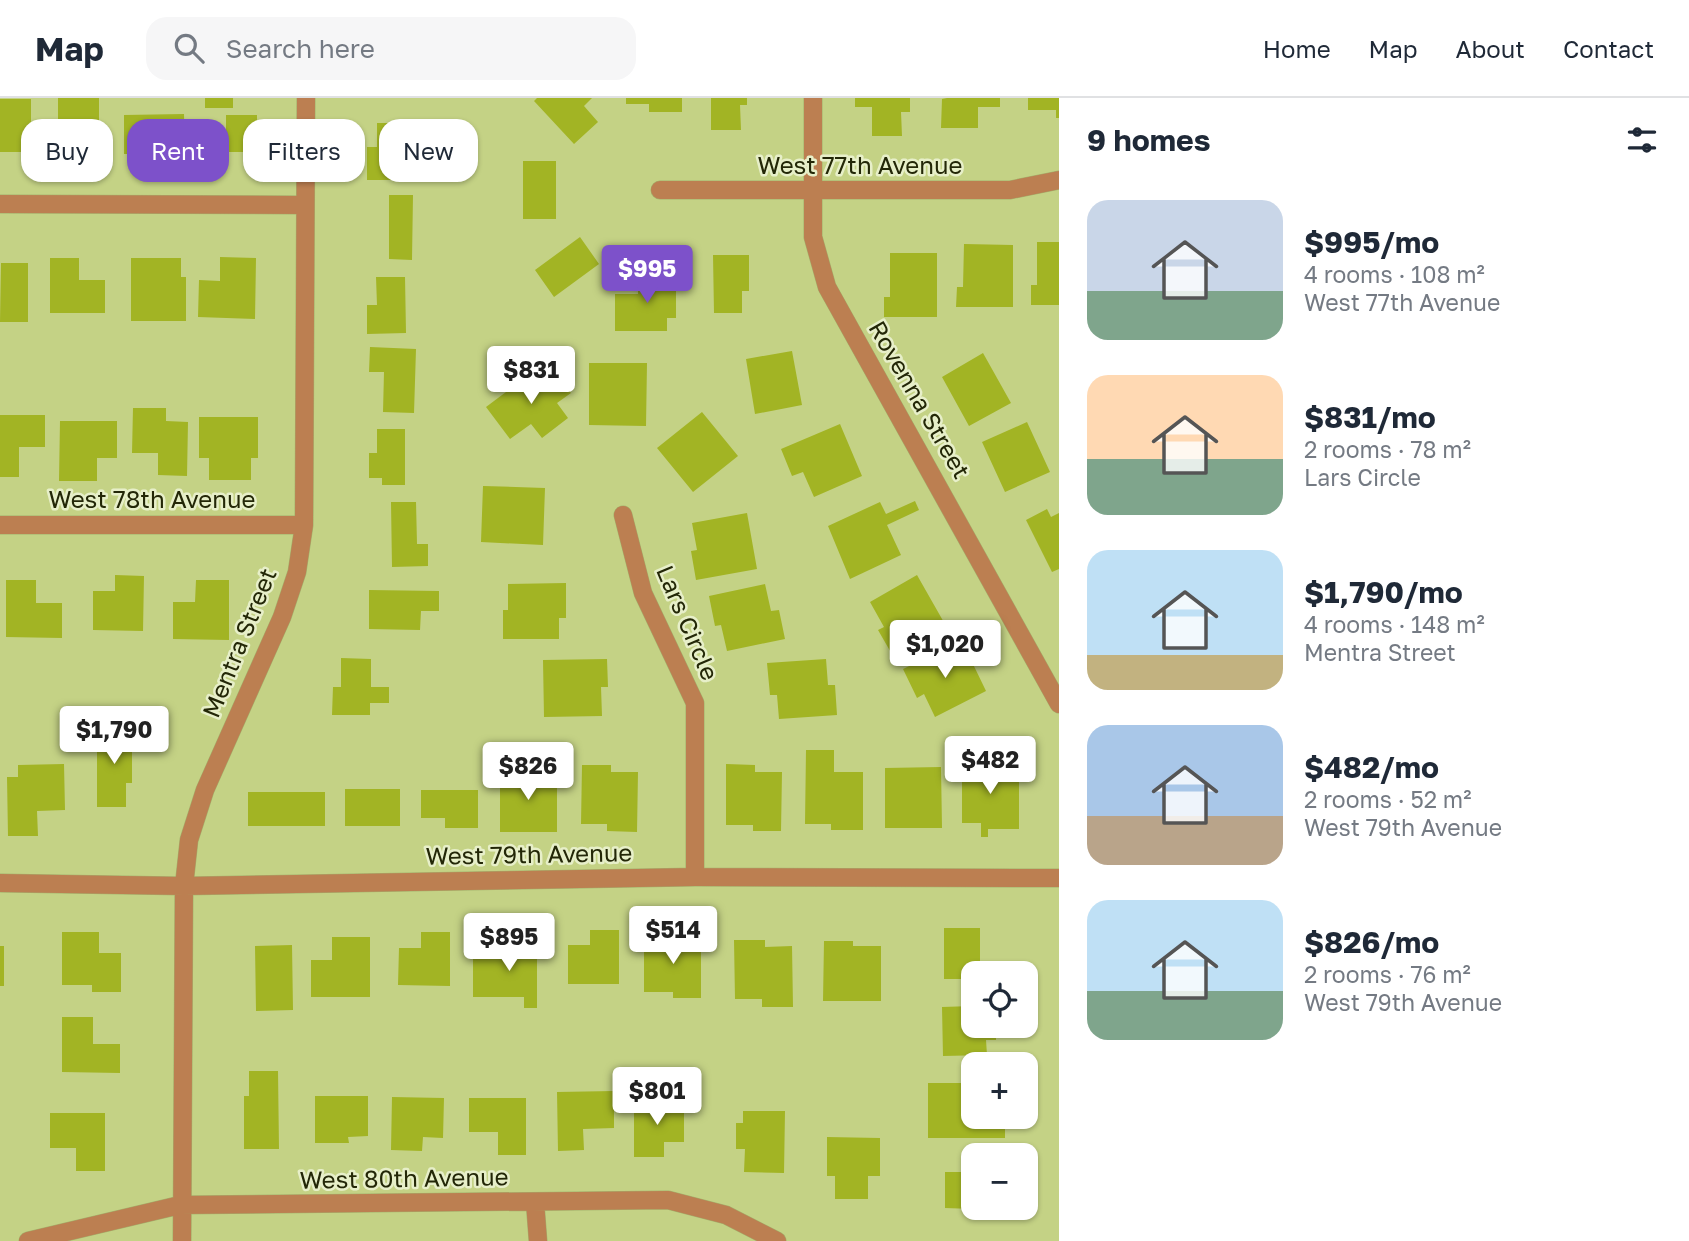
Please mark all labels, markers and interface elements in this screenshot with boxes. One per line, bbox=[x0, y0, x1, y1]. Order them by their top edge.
search box bbox=[146, 17, 636, 80]
text: Map bbox=[35, 29, 104, 68]
icon: search bbox=[170, 29, 208, 67]
text: Search here bbox=[226, 33, 375, 64]
text: Home bbox=[1263, 34, 1331, 63]
text: Map bbox=[1369, 34, 1418, 63]
text: About bbox=[1456, 34, 1525, 63]
text: Contact bbox=[1563, 34, 1654, 63]
chip: Buy bbox=[21, 119, 113, 182]
chip: Rent bbox=[127, 119, 229, 182]
chip: Filters bbox=[243, 119, 365, 182]
chip: New bbox=[379, 119, 478, 182]
icon: filters bbox=[1623, 121, 1661, 159]
text: 9 homes bbox=[1087, 122, 1210, 158]
street label: West 77th Avenue bbox=[758, 150, 962, 179]
text: $995/mo bbox=[1304, 224, 1439, 260]
icon: home bbox=[1143, 228, 1227, 312]
pin: $995 bbox=[606, 246, 688, 305]
text: $995 bbox=[618, 254, 676, 282]
text: 4 rooms · 108 m² bbox=[1304, 260, 1485, 288]
text: West 77th Avenue bbox=[1304, 288, 1500, 316]
street label: Rovenna Street bbox=[863, 315, 977, 483]
pin: $831 bbox=[490, 346, 572, 406]
text: $831 bbox=[503, 355, 559, 383]
text: $831/mo bbox=[1304, 399, 1436, 435]
icon: home bbox=[1143, 403, 1227, 487]
text: 2 rooms · 78 m² bbox=[1304, 435, 1471, 463]
text: Lars Circle bbox=[1304, 463, 1421, 491]
street label: West 78th Avenue bbox=[49, 484, 255, 513]
street label: Lars Circle bbox=[651, 561, 726, 684]
street label: Mentra Street bbox=[195, 564, 282, 721]
text: $1,790/mo bbox=[1304, 574, 1463, 610]
icon: home bbox=[1143, 578, 1227, 662]
text: 4 rooms · 148 m² bbox=[1304, 610, 1485, 638]
pin: $1,020 bbox=[888, 620, 1002, 680]
text: $1,020 bbox=[906, 629, 984, 657]
text: Mentra Street bbox=[1304, 638, 1456, 666]
pin: $1,790 bbox=[57, 706, 171, 766]
text: $1,790 bbox=[76, 715, 152, 743]
pin: $482 bbox=[949, 736, 1031, 796]
pin: $826 bbox=[487, 742, 569, 802]
text: $482 bbox=[961, 745, 1019, 773]
text: $482/mo bbox=[1304, 749, 1439, 785]
text: $826 bbox=[499, 751, 557, 779]
icon: home bbox=[1143, 753, 1227, 837]
text: 2 rooms · 52 m² bbox=[1304, 785, 1471, 813]
text: West 79th Avenue bbox=[1304, 813, 1502, 841]
street label: West 79th Avenue bbox=[425, 837, 633, 870]
pin: $514 bbox=[632, 906, 714, 966]
pin: $895 bbox=[468, 914, 550, 973]
text: $514 bbox=[645, 915, 701, 943]
text: $895 bbox=[480, 922, 538, 950]
text: $826/mo bbox=[1304, 924, 1439, 960]
icon: home bbox=[1143, 928, 1227, 1012]
text: 2 rooms · 76 m² bbox=[1304, 960, 1471, 988]
map controls bbox=[961, 961, 1038, 1220]
button: locate bbox=[961, 961, 1038, 1038]
text: West 79th Avenue bbox=[1304, 988, 1502, 1016]
button: + bbox=[961, 1052, 1038, 1129]
pin: $801 bbox=[616, 1068, 698, 1127]
text: $801 bbox=[629, 1076, 685, 1104]
button: − bbox=[961, 1143, 1038, 1220]
street label: West 80th Avenue bbox=[299, 1161, 509, 1194]

